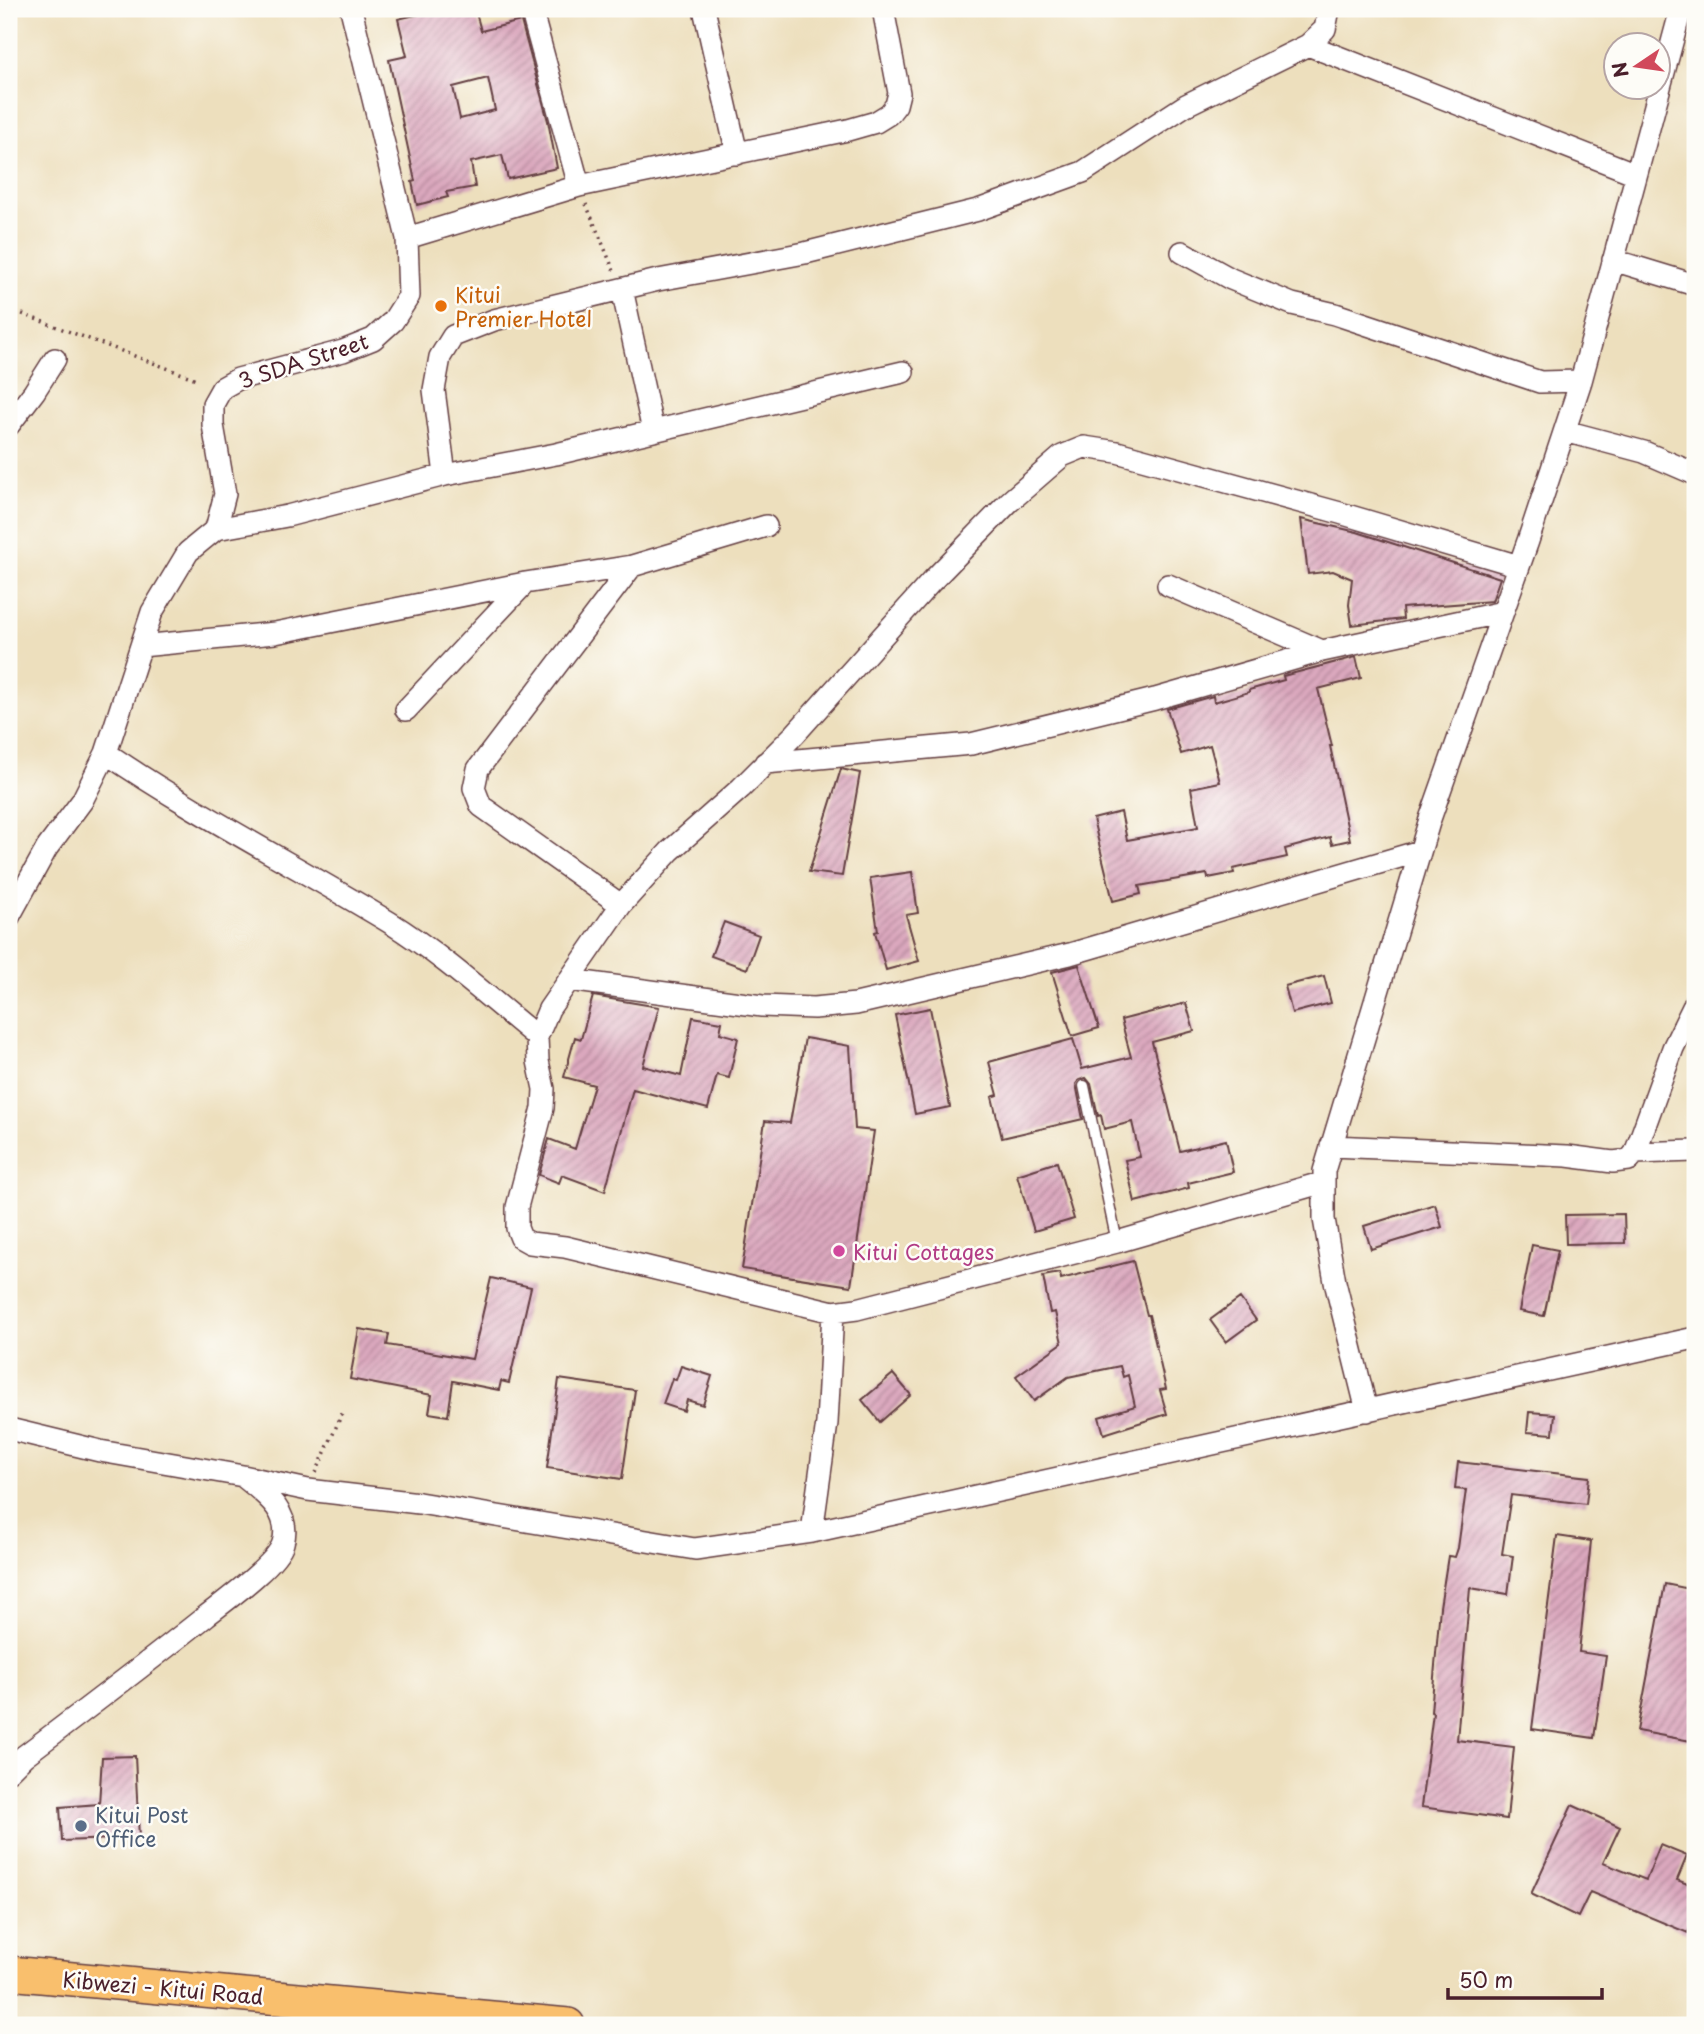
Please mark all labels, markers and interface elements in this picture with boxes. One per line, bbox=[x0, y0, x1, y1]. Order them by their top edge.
north arrow bbox=[1602, 32, 1672, 102]
text: N bbox=[1604, 60, 1635, 81]
place label: Kitui Premier Hotel bbox=[455, 278, 592, 334]
marker: Kitui Premier Hotel bbox=[433, 298, 449, 314]
street label: 3 SDA Street bbox=[234, 324, 372, 396]
place label: Kitui Cottages bbox=[853, 1235, 994, 1267]
marker: Kitui Cottages bbox=[831, 1243, 847, 1259]
place label: Kitui Post Office bbox=[95, 1798, 188, 1854]
marker: Kitui Post Office bbox=[73, 1818, 89, 1834]
scale bar bbox=[1448, 1957, 1602, 2001]
street label: Kibwezi - Kitui Road bbox=[61, 1962, 265, 2012]
text: 50 m bbox=[1459, 1963, 1513, 1995]

